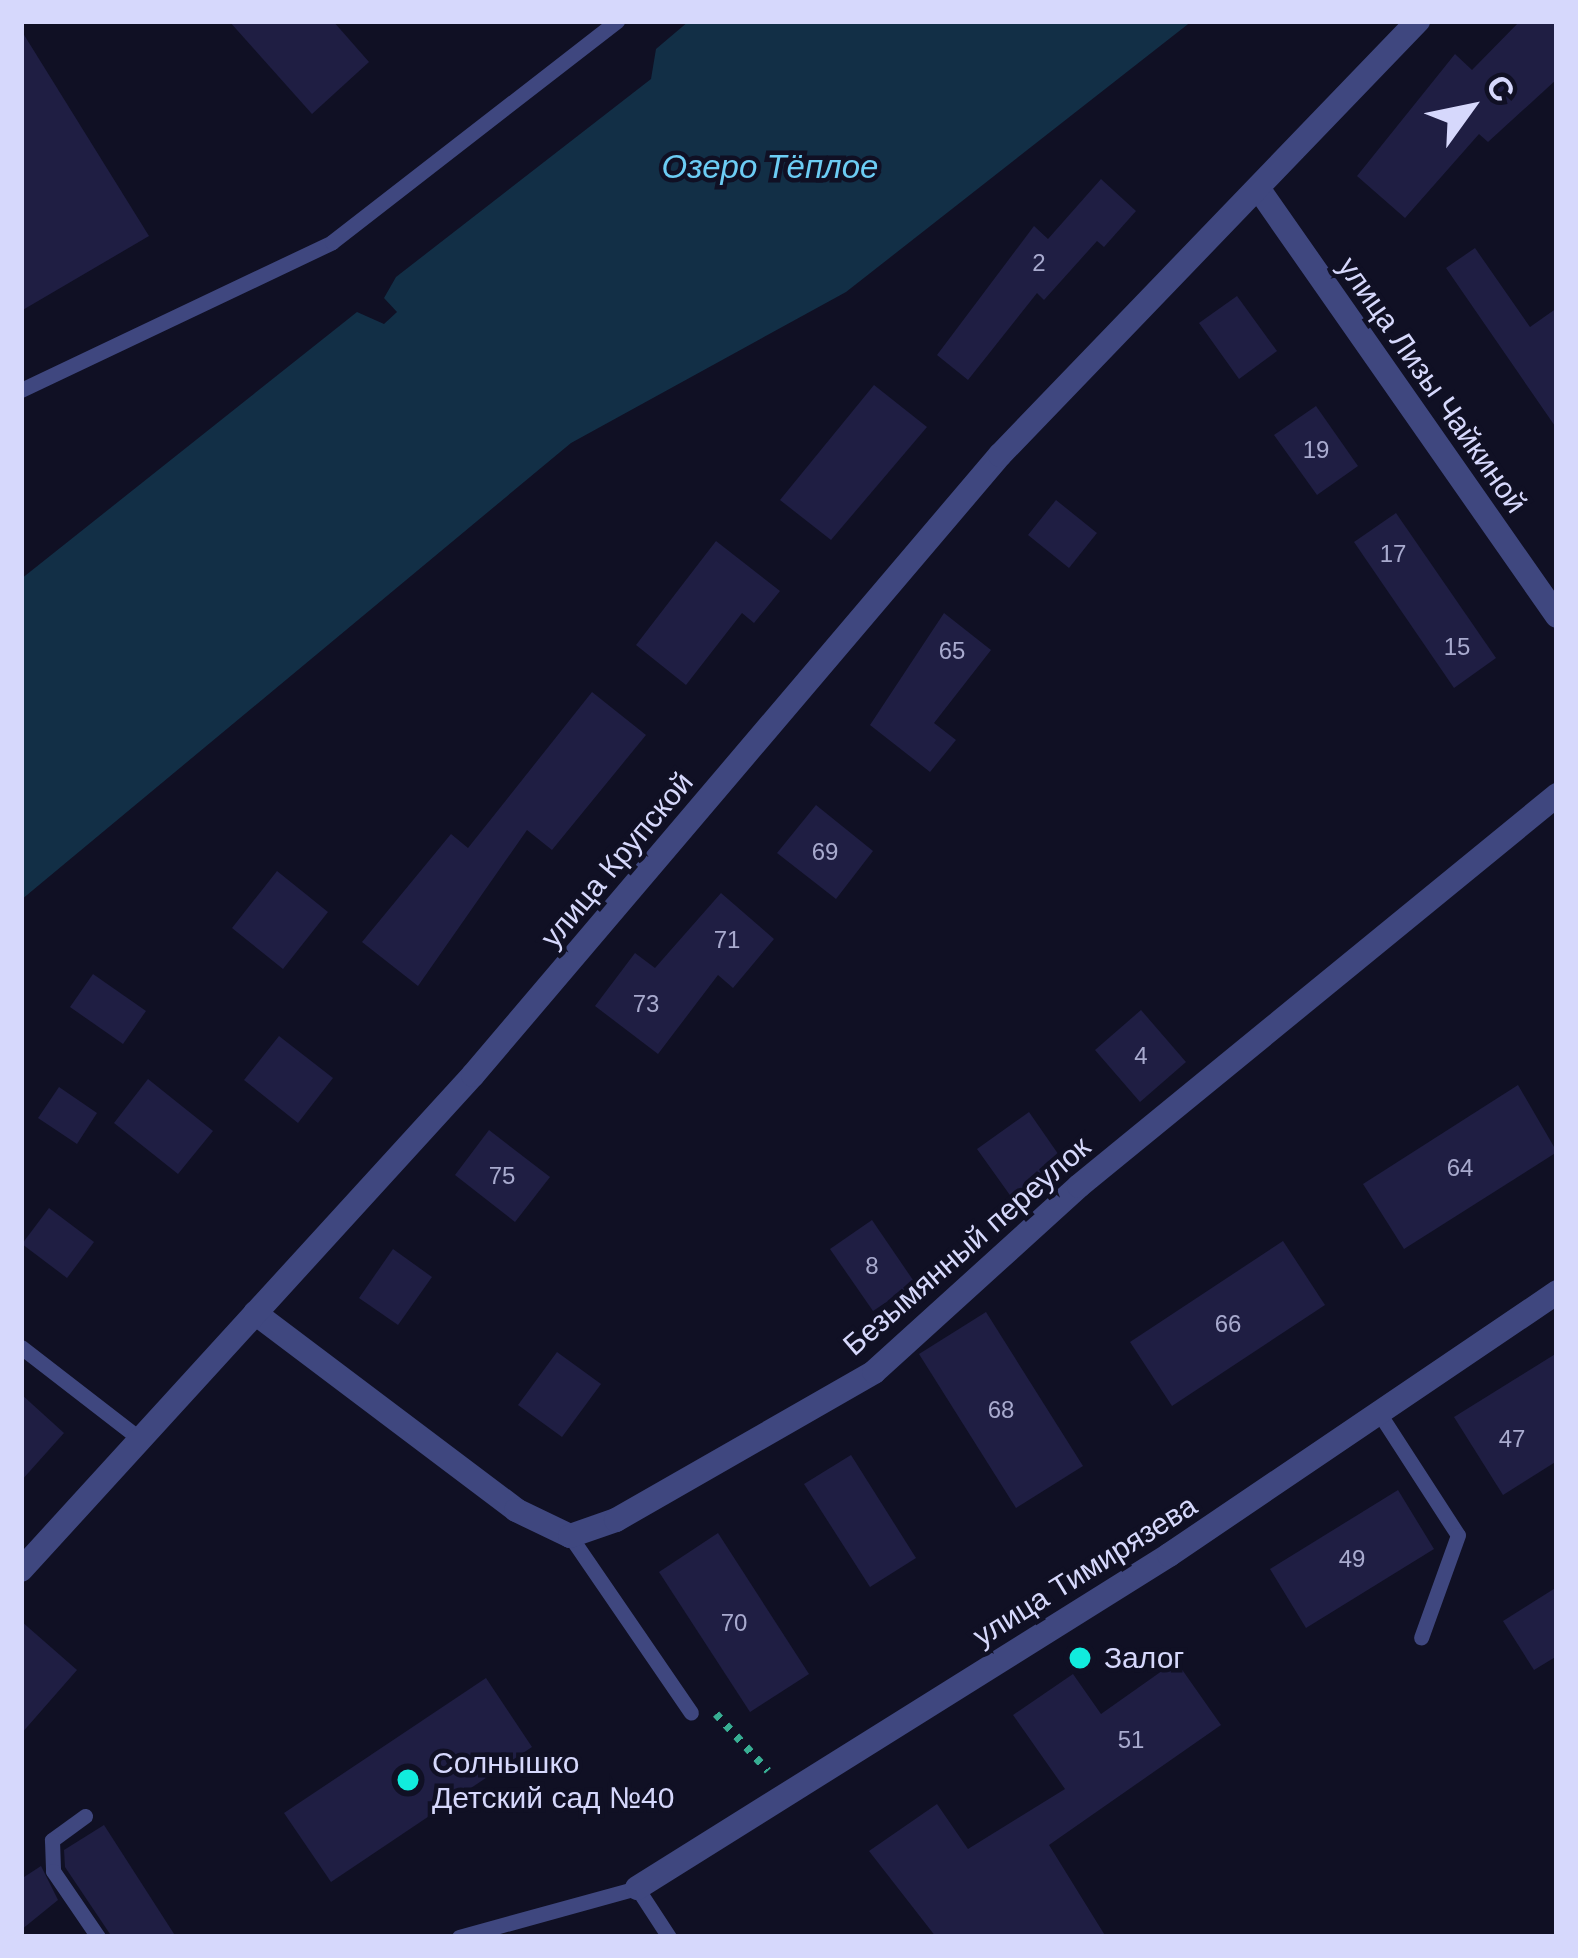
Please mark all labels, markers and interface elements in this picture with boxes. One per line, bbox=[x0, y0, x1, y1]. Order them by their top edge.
north arrow bbox=[1410, 48, 1530, 168]
text: С bbox=[1479, 68, 1523, 108]
water label: Озеро Тёплое bbox=[662, 147, 878, 187]
house number: 2 bbox=[1032, 249, 1046, 277]
street label: улица Лизы Чайкиной bbox=[1330, 250, 1534, 520]
house number: 19 bbox=[1303, 436, 1329, 464]
house number: 17 bbox=[1380, 540, 1406, 568]
house number: 15 bbox=[1444, 633, 1470, 661]
house number: 65 bbox=[939, 637, 965, 665]
street label: улица Крупской bbox=[533, 765, 701, 955]
house number: 69 bbox=[812, 838, 838, 866]
house number: 71 bbox=[714, 926, 740, 954]
house number: 73 bbox=[633, 990, 659, 1018]
house number: 4 bbox=[1134, 1042, 1148, 1070]
street label: Безымянный переулок bbox=[836, 1129, 1098, 1363]
house number: 64 bbox=[1447, 1154, 1473, 1182]
house number: 75 bbox=[489, 1162, 515, 1190]
house number: 8 bbox=[865, 1252, 879, 1280]
house number: 66 bbox=[1215, 1310, 1241, 1338]
house number: 68 bbox=[988, 1396, 1014, 1424]
house number: 47 bbox=[1499, 1425, 1525, 1453]
street label: улица Тимирязева bbox=[967, 1488, 1203, 1654]
house number: 49 bbox=[1339, 1545, 1365, 1573]
house number: 70 bbox=[721, 1609, 747, 1637]
place label: Залог bbox=[1104, 1640, 1184, 1676]
marker: Залог bbox=[1067, 1645, 1093, 1671]
house number: 51 bbox=[1118, 1726, 1144, 1754]
place label: Солнышко Детский сад №40 bbox=[432, 1745, 674, 1816]
marker: Солнышко Детский сад №40 bbox=[395, 1767, 421, 1793]

